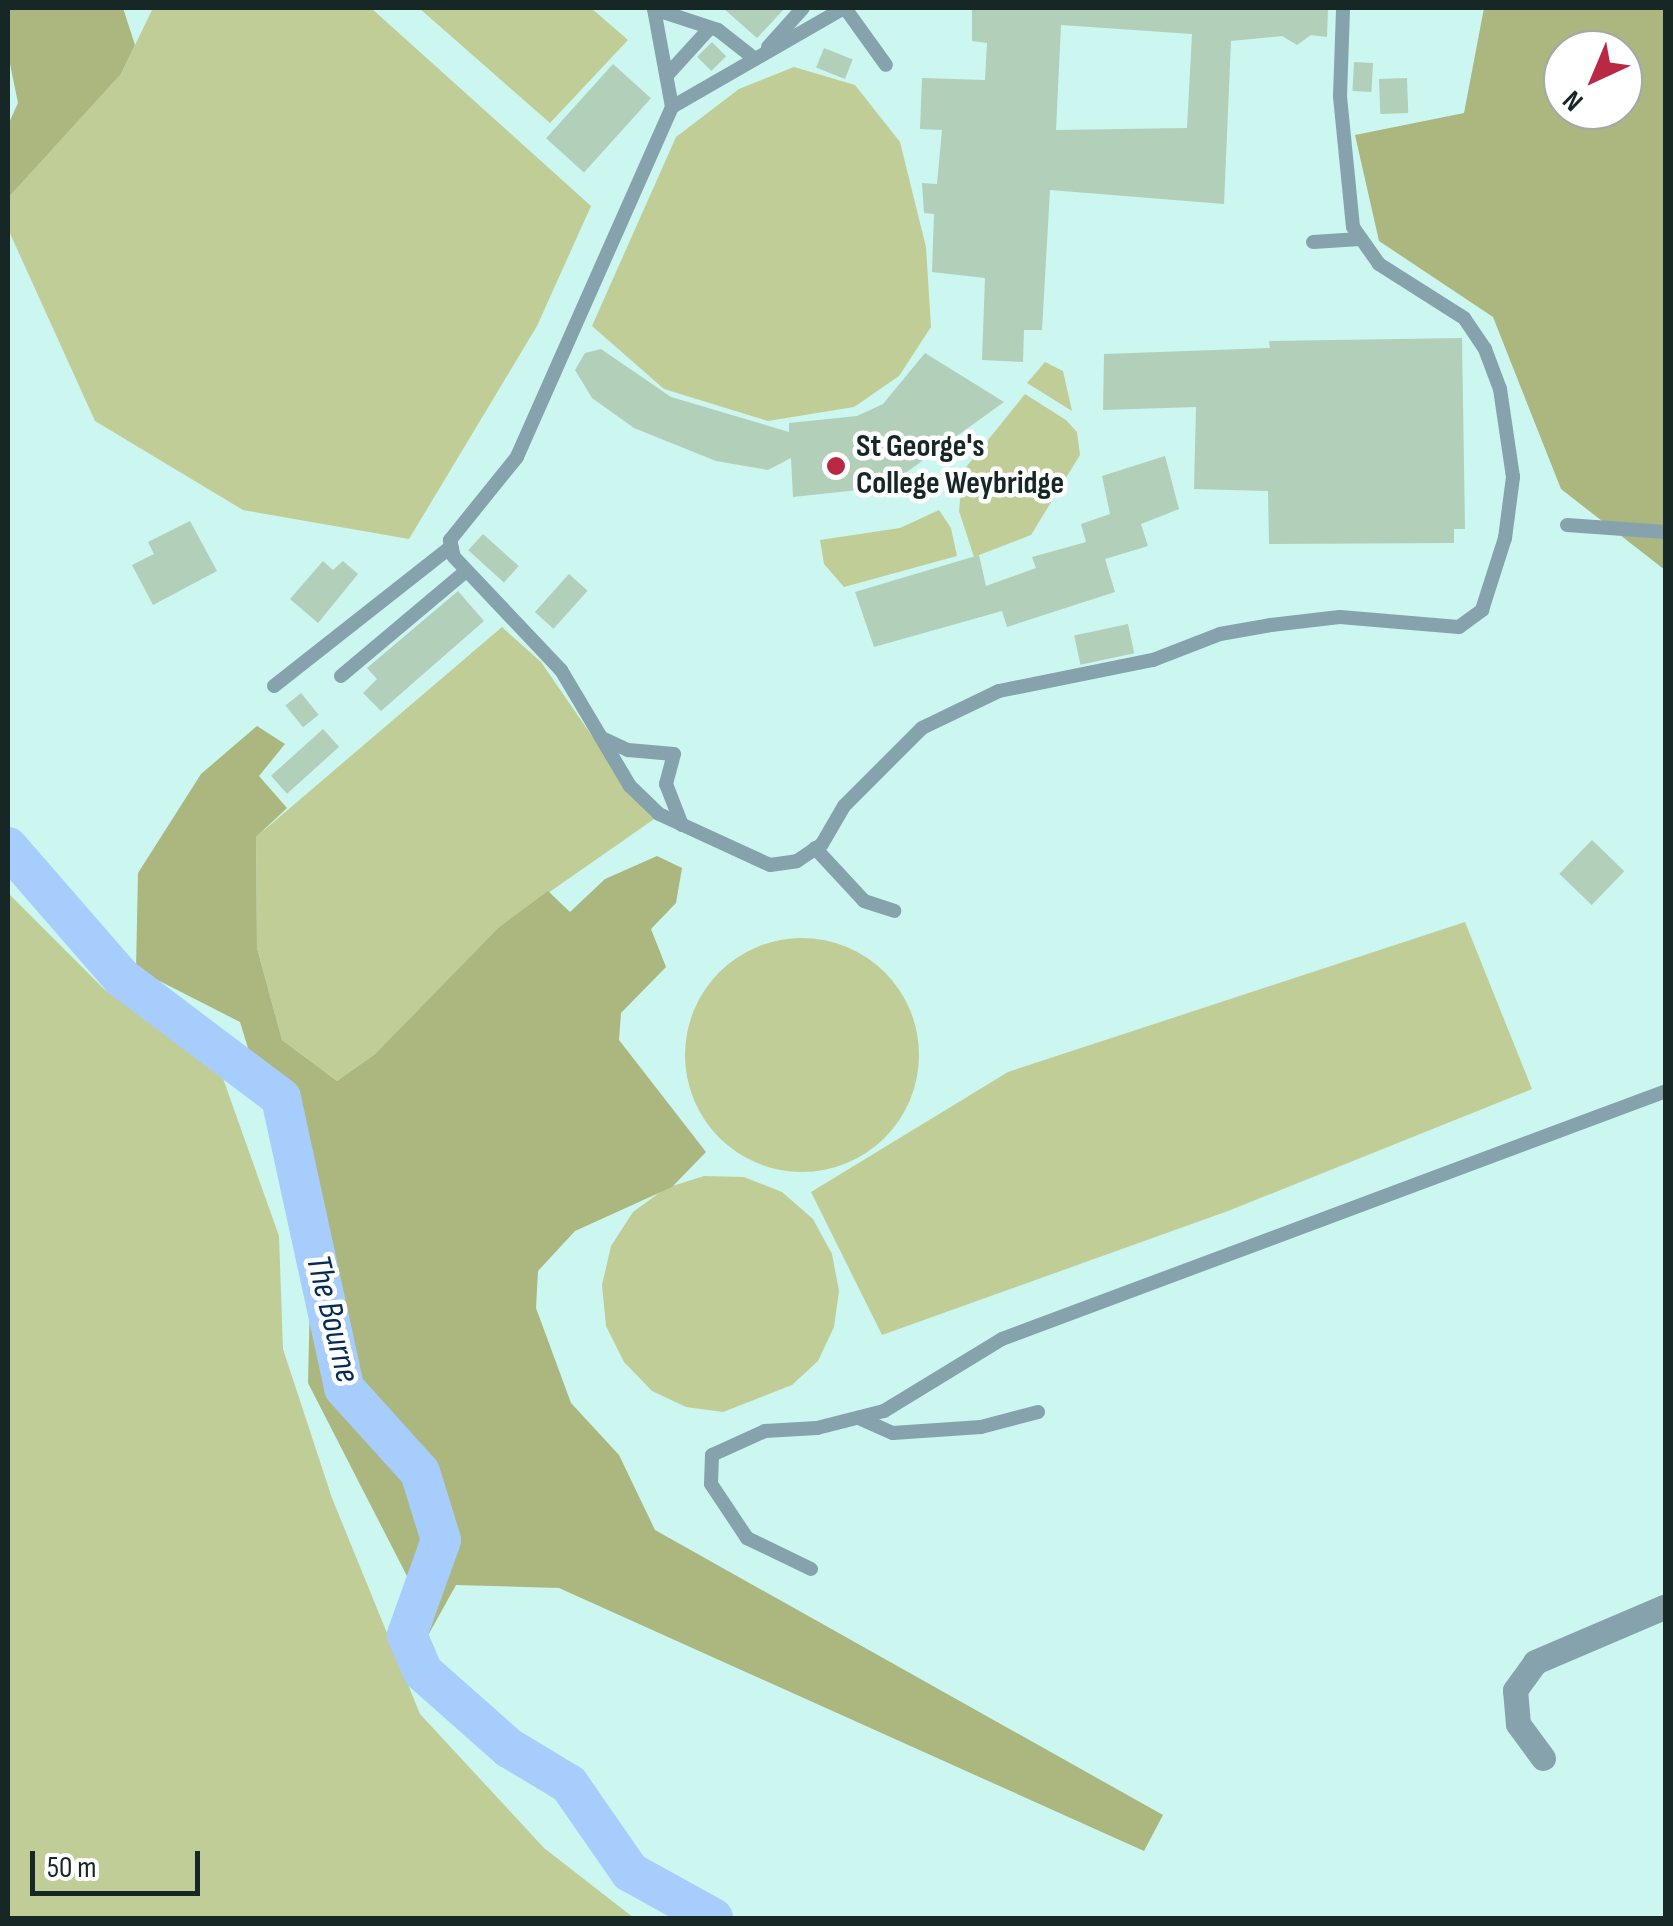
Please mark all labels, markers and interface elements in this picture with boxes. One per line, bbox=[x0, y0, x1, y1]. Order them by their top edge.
north arrow bbox=[1543, 30, 1643, 130]
text: N bbox=[1556, 83, 1590, 118]
place label: St George's College Weybridge bbox=[856, 429, 1064, 504]
marker: St George's College Weybridge bbox=[825, 455, 847, 477]
water label: The Bourne bbox=[296, 1251, 368, 1387]
scale bar bbox=[35, 1831, 205, 1893]
text: 50 m bbox=[47, 1850, 96, 1886]

